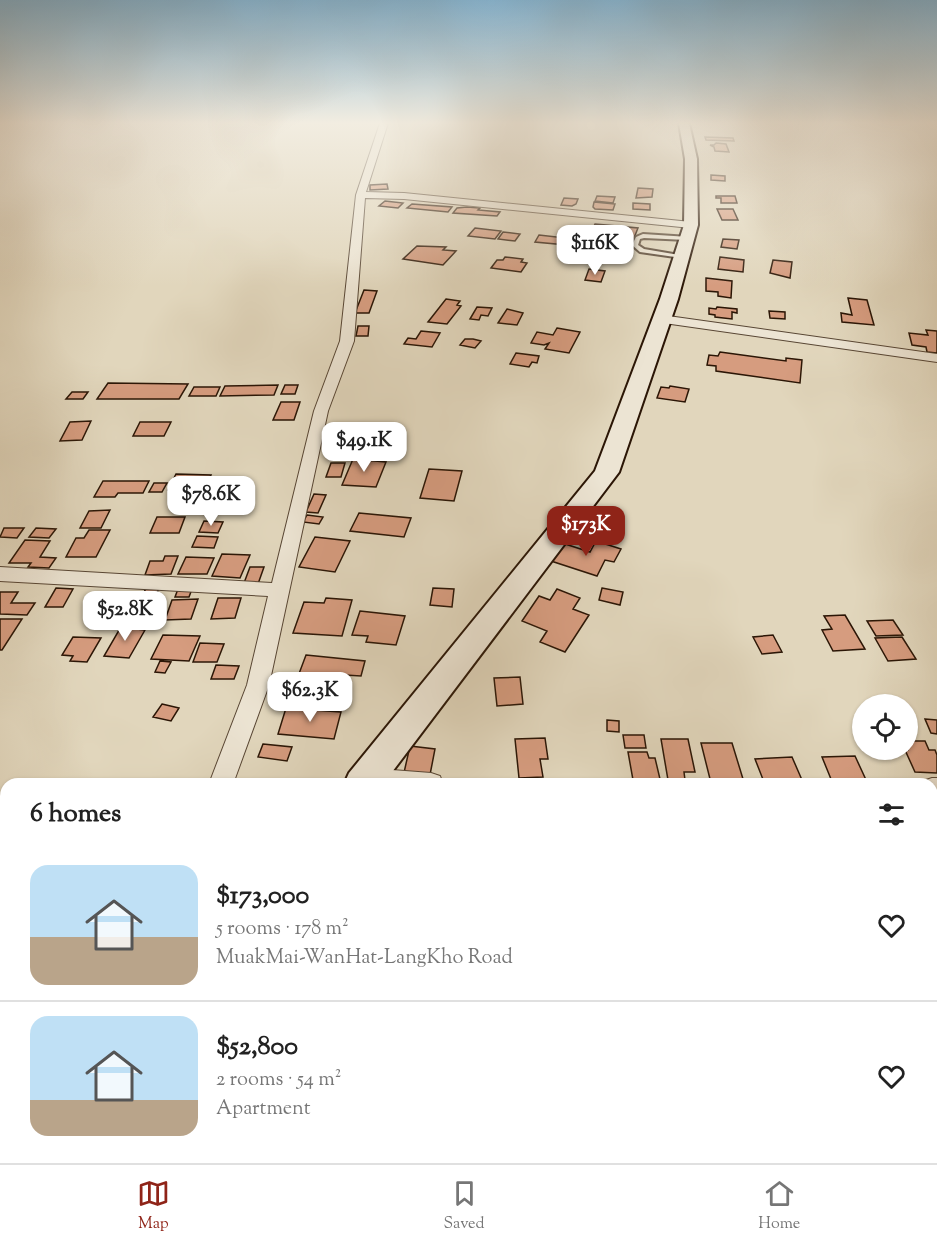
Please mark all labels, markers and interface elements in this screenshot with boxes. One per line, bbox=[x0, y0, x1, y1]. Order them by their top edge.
pin: $116K bbox=[553, 225, 637, 276]
text: $116K bbox=[571, 230, 619, 259]
pin: $49.1K bbox=[315, 422, 413, 473]
text: $49.1K bbox=[336, 427, 392, 456]
pin: $78.6K bbox=[162, 476, 260, 527]
text: $78.6K bbox=[181, 481, 241, 510]
pin: $173K bbox=[544, 506, 628, 557]
text: $173K bbox=[561, 511, 611, 540]
pin: $52.8K bbox=[76, 591, 174, 642]
text: $52.8K bbox=[97, 596, 153, 625]
pin: $62.3K bbox=[261, 672, 359, 723]
text: $62.3K bbox=[281, 677, 339, 706]
map controls bbox=[852, 694, 918, 760]
button: locate bbox=[852, 694, 918, 760]
text: 6 homes bbox=[30, 796, 121, 833]
icon: filters bbox=[875, 798, 908, 831]
text: $173,000 bbox=[216, 878, 309, 915]
icon: home bbox=[78, 889, 150, 961]
icon: heart bbox=[875, 909, 908, 942]
text: 5 rooms · 178 m² bbox=[216, 915, 349, 944]
text: MuakMai-WanHat-LangKho Road bbox=[216, 944, 513, 973]
text: $52,800 bbox=[216, 1029, 298, 1066]
icon: home bbox=[78, 1040, 150, 1112]
icon: heart bbox=[875, 1060, 908, 1093]
text: 2 rooms · 54 m² bbox=[216, 1066, 341, 1095]
text: Apartment bbox=[216, 1095, 311, 1124]
tab: Map bbox=[137, 1177, 170, 1236]
tab: Saved bbox=[443, 1177, 485, 1236]
tab: Home bbox=[758, 1177, 800, 1236]

